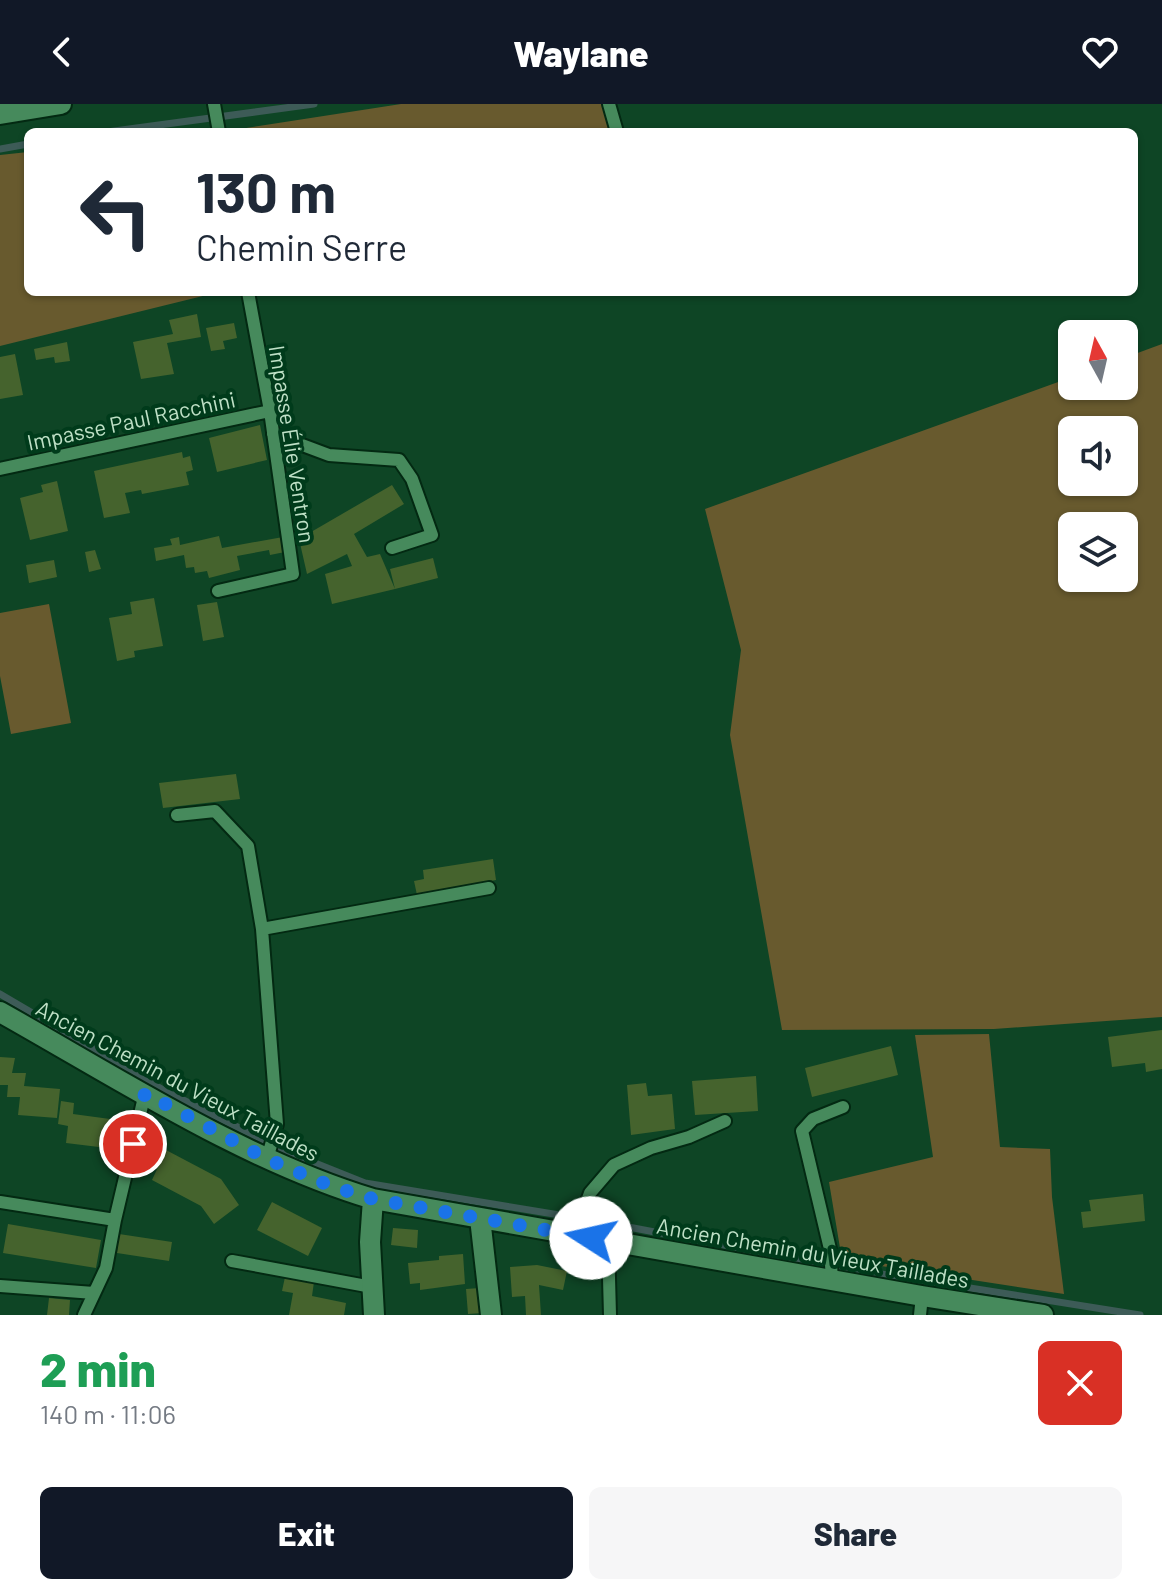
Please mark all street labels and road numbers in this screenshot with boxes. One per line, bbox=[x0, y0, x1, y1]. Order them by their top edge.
street label: Impasse Élie Ventron bbox=[265, 343, 321, 545]
street label: Impasse Paul Racchini bbox=[25, 385, 237, 455]
street label: Ancien Chemin du Vieux Taillades bbox=[32, 994, 324, 1166]
street label: Ancien Chemin du Vieux Taillades bbox=[655, 1212, 971, 1292]

